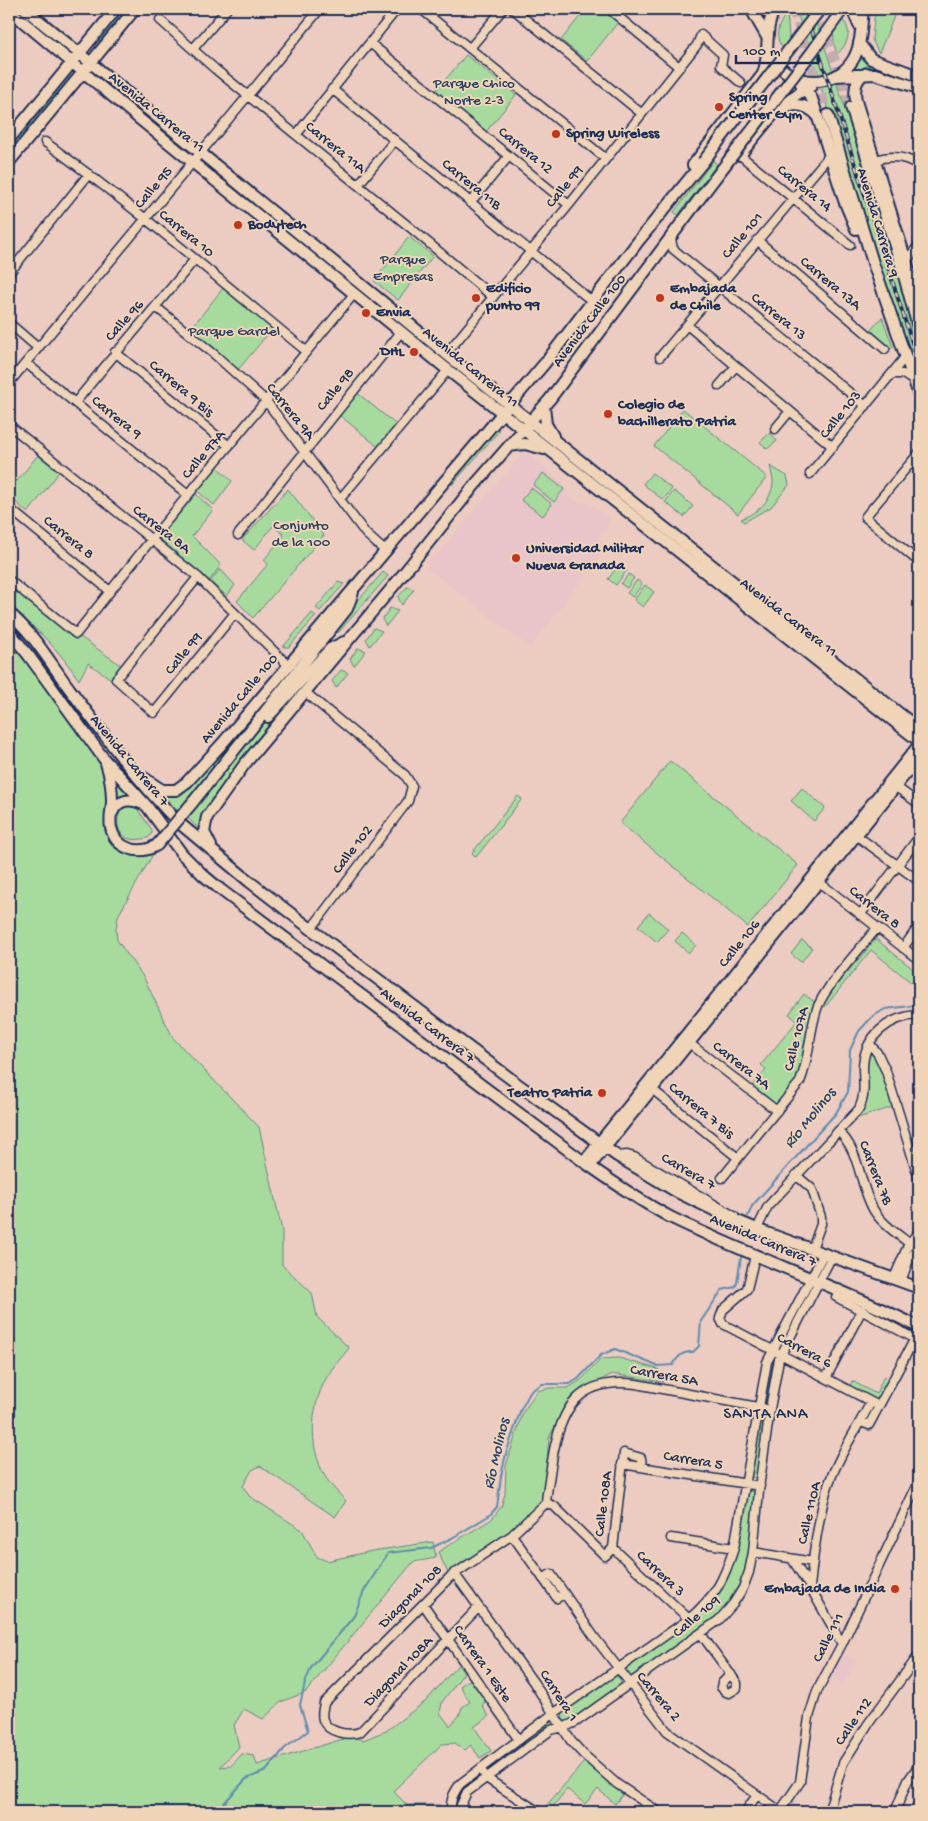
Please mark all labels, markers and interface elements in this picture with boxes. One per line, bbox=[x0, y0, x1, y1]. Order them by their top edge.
scale bar bbox=[736, 32, 818, 64]
text: 100 m bbox=[742, 43, 781, 61]
street label: Avenida Carrera 11 bbox=[104, 69, 208, 157]
park label: Parque Chico Norte 2-3 bbox=[432, 75, 515, 110]
place label: Spring Center Gym bbox=[728, 89, 803, 124]
marker: Spring Center Gym bbox=[713, 101, 725, 113]
street label: Carrera 11A bbox=[301, 118, 370, 179]
street label: Carrera 12 bbox=[494, 123, 556, 179]
place label: Spring Wireless bbox=[566, 125, 661, 143]
marker: Spring Wireless bbox=[550, 128, 562, 140]
street label: Carrera 11B bbox=[437, 155, 505, 215]
street label: Carrera 14 bbox=[773, 161, 835, 217]
street label: Calle 99 bbox=[542, 162, 588, 212]
street label: Calle 95 bbox=[131, 163, 177, 213]
street label: Avenida Carrera 9 bbox=[852, 166, 902, 280]
street label: Carrera 10 bbox=[154, 206, 218, 262]
street label: Calle 101 bbox=[718, 209, 768, 263]
place label: Bodytech bbox=[247, 216, 307, 234]
marker: Bodytech bbox=[232, 219, 244, 231]
park label: Parque Empresas bbox=[373, 251, 433, 286]
street label: Carrera 13A bbox=[796, 253, 865, 316]
street label: Avenida Calle 100 bbox=[549, 271, 631, 371]
place label: Edificio punto 99 bbox=[485, 280, 541, 315]
place label: Embajada de Chile bbox=[670, 280, 737, 315]
street label: Carrera 13 bbox=[747, 289, 809, 345]
marker: Edificio punto 99 bbox=[470, 292, 482, 304]
marker: Embajada de Chile bbox=[654, 292, 666, 304]
street label: Calle 96 bbox=[102, 296, 149, 345]
place label: Envia bbox=[376, 304, 411, 322]
marker: Envia bbox=[360, 307, 372, 319]
park label: Parque Gardel bbox=[187, 323, 280, 341]
street label: Avenida Carrera 11 bbox=[418, 324, 522, 412]
place label: DHL bbox=[378, 343, 405, 361]
marker: DHL bbox=[408, 346, 420, 358]
street label: Carrera 9 Bis bbox=[145, 357, 218, 422]
street label: Calle 98 bbox=[313, 365, 359, 415]
street label: Carrera 9A bbox=[261, 380, 319, 445]
street label: Calle 103 bbox=[816, 387, 866, 443]
street label: Carrera 9 bbox=[87, 392, 145, 444]
place label: Colegio de bachillerato Patria bbox=[617, 396, 736, 431]
marker: Colegio de bachillerato Patria bbox=[602, 408, 614, 420]
street label: Calle 97A bbox=[178, 426, 230, 483]
street label: Carrera 8A bbox=[128, 502, 195, 559]
street label: Carrera 8 bbox=[39, 512, 97, 564]
park label: Conjunto de la 100 bbox=[272, 517, 331, 552]
place label: Universidad Militar Nueva Granada bbox=[526, 540, 645, 575]
marker: Universidad Militar Nueva Granada bbox=[510, 552, 522, 564]
street label: Avenida Carrera 11 bbox=[736, 574, 840, 662]
street label: Calle 99 bbox=[161, 629, 207, 679]
street label: Avenida Calle 100 bbox=[197, 650, 283, 748]
street label: Avenida Carrera 7 bbox=[85, 712, 173, 811]
street label: Calle 102 bbox=[329, 822, 377, 878]
street label: Carrera 8 bbox=[845, 882, 903, 934]
street label: Calle 106 bbox=[715, 916, 765, 972]
street label: Avenida Carrera 7 bbox=[376, 984, 479, 1068]
street label: Calle 107A bbox=[780, 1004, 814, 1073]
street label: Carrera 7A bbox=[708, 1038, 774, 1095]
street label: Carrera 7 Bis bbox=[664, 1079, 738, 1143]
water label: Río Molinos bbox=[781, 1083, 842, 1153]
place label: Teatro Patria bbox=[507, 1084, 593, 1102]
marker: Teatro Patria bbox=[596, 1087, 608, 1099]
street label: Carrera 7B bbox=[854, 1138, 896, 1208]
street label: Carrera 7 bbox=[658, 1149, 719, 1195]
street label: Avenida Carrera 7 bbox=[707, 1210, 820, 1272]
street label: Carrera 6 bbox=[773, 1329, 835, 1373]
street label: Carrera 5A bbox=[629, 1361, 701, 1391]
district label: SANTA ANA bbox=[723, 1406, 809, 1425]
water label: Río Molinos bbox=[481, 1415, 516, 1491]
street label: Carrera 5 bbox=[662, 1447, 724, 1475]
street label: Calle 108A bbox=[591, 1469, 617, 1538]
street label: Calle 110A bbox=[794, 1479, 826, 1546]
street label: Carrera 3 bbox=[632, 1547, 688, 1601]
street label: Diagonal 108 bbox=[375, 1561, 447, 1633]
place label: Embajada de India bbox=[764, 1580, 886, 1598]
marker: Embajada de India bbox=[889, 1583, 901, 1595]
street label: Calle 109 bbox=[670, 1592, 725, 1642]
street label: Calle 111 bbox=[809, 1611, 849, 1665]
street label: Carrera 1 Este bbox=[449, 1622, 515, 1706]
street label: Diagonal 108A bbox=[360, 1632, 438, 1712]
street label: Carrera 1 bbox=[535, 1667, 581, 1725]
street label: Carrera 2 bbox=[632, 1668, 684, 1726]
street label: Calle 112 bbox=[831, 1695, 877, 1749]

